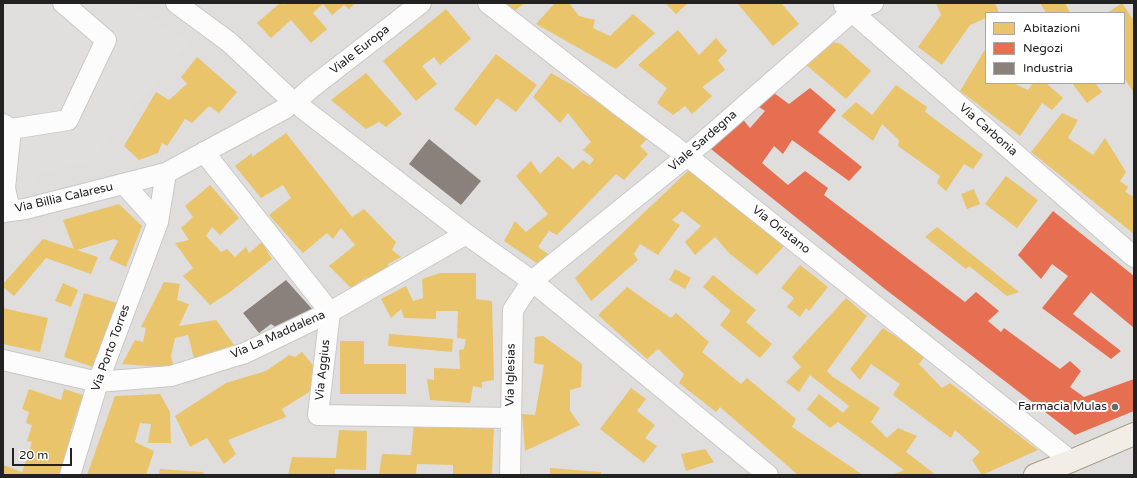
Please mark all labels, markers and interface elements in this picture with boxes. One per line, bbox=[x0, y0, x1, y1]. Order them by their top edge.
legend bbox=[985, 12, 1125, 84]
text: Abitazioni bbox=[1023, 21, 1080, 35]
street label: Viale Europa bbox=[327, 22, 393, 78]
text: Negozi bbox=[1023, 41, 1063, 55]
text: Industria bbox=[1023, 61, 1073, 75]
street label: Via Carbonia bbox=[956, 101, 1020, 159]
street label: Viale Sardegna bbox=[666, 108, 740, 174]
street label: Via Billia Calaresu bbox=[14, 180, 114, 216]
street label: Via Oristano bbox=[749, 203, 813, 257]
street label: Via Porto Torres bbox=[89, 303, 133, 393]
street label: Via La Maddalena bbox=[229, 308, 327, 362]
street label: Via Aggius bbox=[313, 339, 333, 401]
street label: Via Iglesias bbox=[503, 343, 519, 407]
place label: Farmacia Mulas bbox=[1018, 400, 1107, 414]
marker: Farmacia Mulas bbox=[1110, 402, 1120, 412]
scale bar bbox=[14, 440, 74, 466]
text: 20 m bbox=[19, 448, 48, 462]

